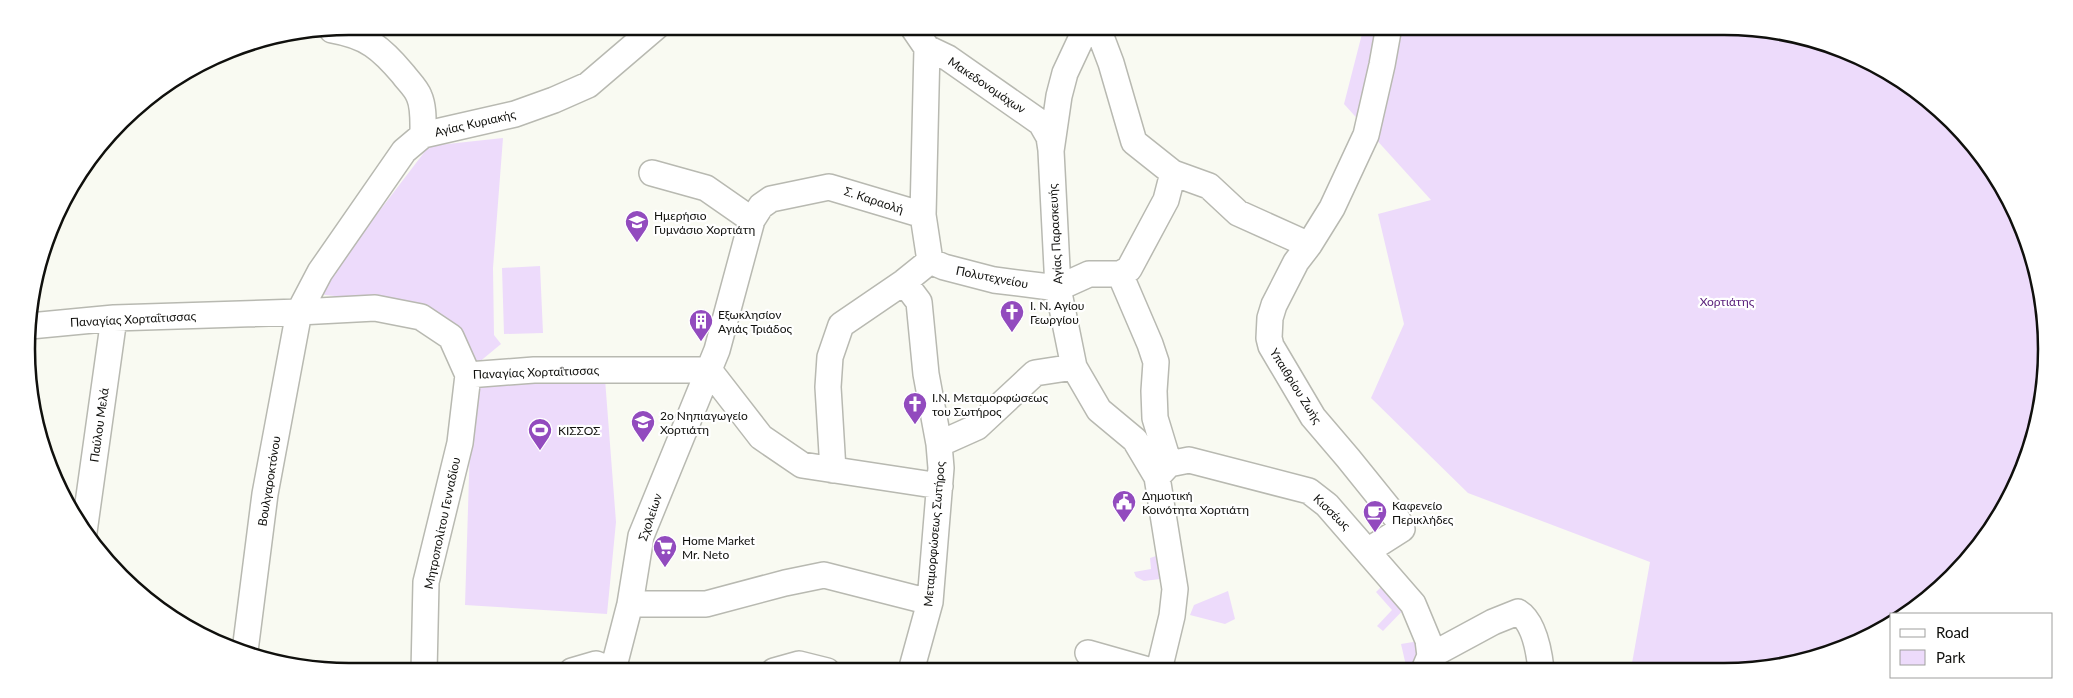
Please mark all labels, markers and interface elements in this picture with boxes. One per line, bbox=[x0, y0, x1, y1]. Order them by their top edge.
street label: Μακεδονομάχων bbox=[945, 53, 1029, 117]
street label: Αγίας Κυριακής bbox=[433, 106, 517, 140]
street label: Σ. Καραολή bbox=[842, 183, 906, 217]
street label: Αγίας Παρασκευής bbox=[1045, 183, 1065, 285]
place label: Ημερήσιο Γυμνάσιο Χορτιάτη bbox=[654, 208, 755, 237]
school or university icon: Ημερήσιο Γυμνάσιο Χορτιάτη bbox=[624, 209, 650, 243]
street label: Πολυτεχνείου bbox=[955, 263, 1029, 291]
park label: Χορτιάτης bbox=[1700, 294, 1755, 309]
place label: Ι. Ν. Αγίου Γεωργίου bbox=[1030, 298, 1084, 327]
church icon: Ι. Ν. Αγίου Γεωργίου bbox=[999, 299, 1025, 333]
place label: Εξωκλησίον Αγιάς Τριάδος bbox=[718, 307, 792, 336]
street label: Παναγίας Χορταΐτισσας bbox=[70, 308, 197, 330]
building icon: Εξωκλησίον Αγιάς Τριάδος bbox=[688, 308, 714, 342]
street label: Υπαιθρίου Ζωής bbox=[1267, 345, 1325, 427]
street label: Παναγίας Χορταΐτισσας bbox=[473, 362, 600, 382]
street label: Παύλου Μελά bbox=[86, 386, 112, 463]
place label: I.N. Μεταμορφώσεως του Σωτήρος bbox=[932, 390, 1048, 419]
church icon: I.N. Μεταμορφώσεως του Σωτήρος bbox=[902, 391, 928, 425]
place label: 2ο Νηπιαγωγείο Χορτιάτη bbox=[660, 408, 748, 437]
school or university icon: 2ο Νηπιαγωγείο Χορτιάτη bbox=[630, 409, 656, 443]
sports icon: ΚΙΣΣΟΣ bbox=[527, 417, 553, 451]
place label: ΚΙΣΣΟΣ bbox=[558, 423, 600, 438]
street label: Βουλγαροκτόνου bbox=[254, 435, 284, 527]
street label: Μητροπολίτου Γενναδίου bbox=[421, 456, 463, 590]
street label: Μεταμορφώσεως Σωτήρος bbox=[920, 460, 948, 607]
place label: Δημοτική Κοινότητα Χορτιάτη bbox=[1142, 488, 1249, 517]
public building icon: Δημοτική Κοινότητα Χορτιάτη bbox=[1111, 489, 1137, 523]
street label: Σχολείων bbox=[635, 491, 665, 543]
street label: Κισσέως bbox=[1310, 491, 1354, 533]
place label: Καφενείο Περικλήδες bbox=[1392, 498, 1454, 527]
cafe icon: Καφενείο Περικλήδες bbox=[1362, 499, 1388, 533]
place label: Home Market Mr. Neto bbox=[682, 533, 755, 562]
supermarket icon: Home Market Mr. Neto bbox=[652, 534, 678, 568]
legend bbox=[1890, 613, 2053, 678]
text: Road bbox=[1936, 623, 1969, 641]
text: Park bbox=[1936, 648, 1966, 666]

